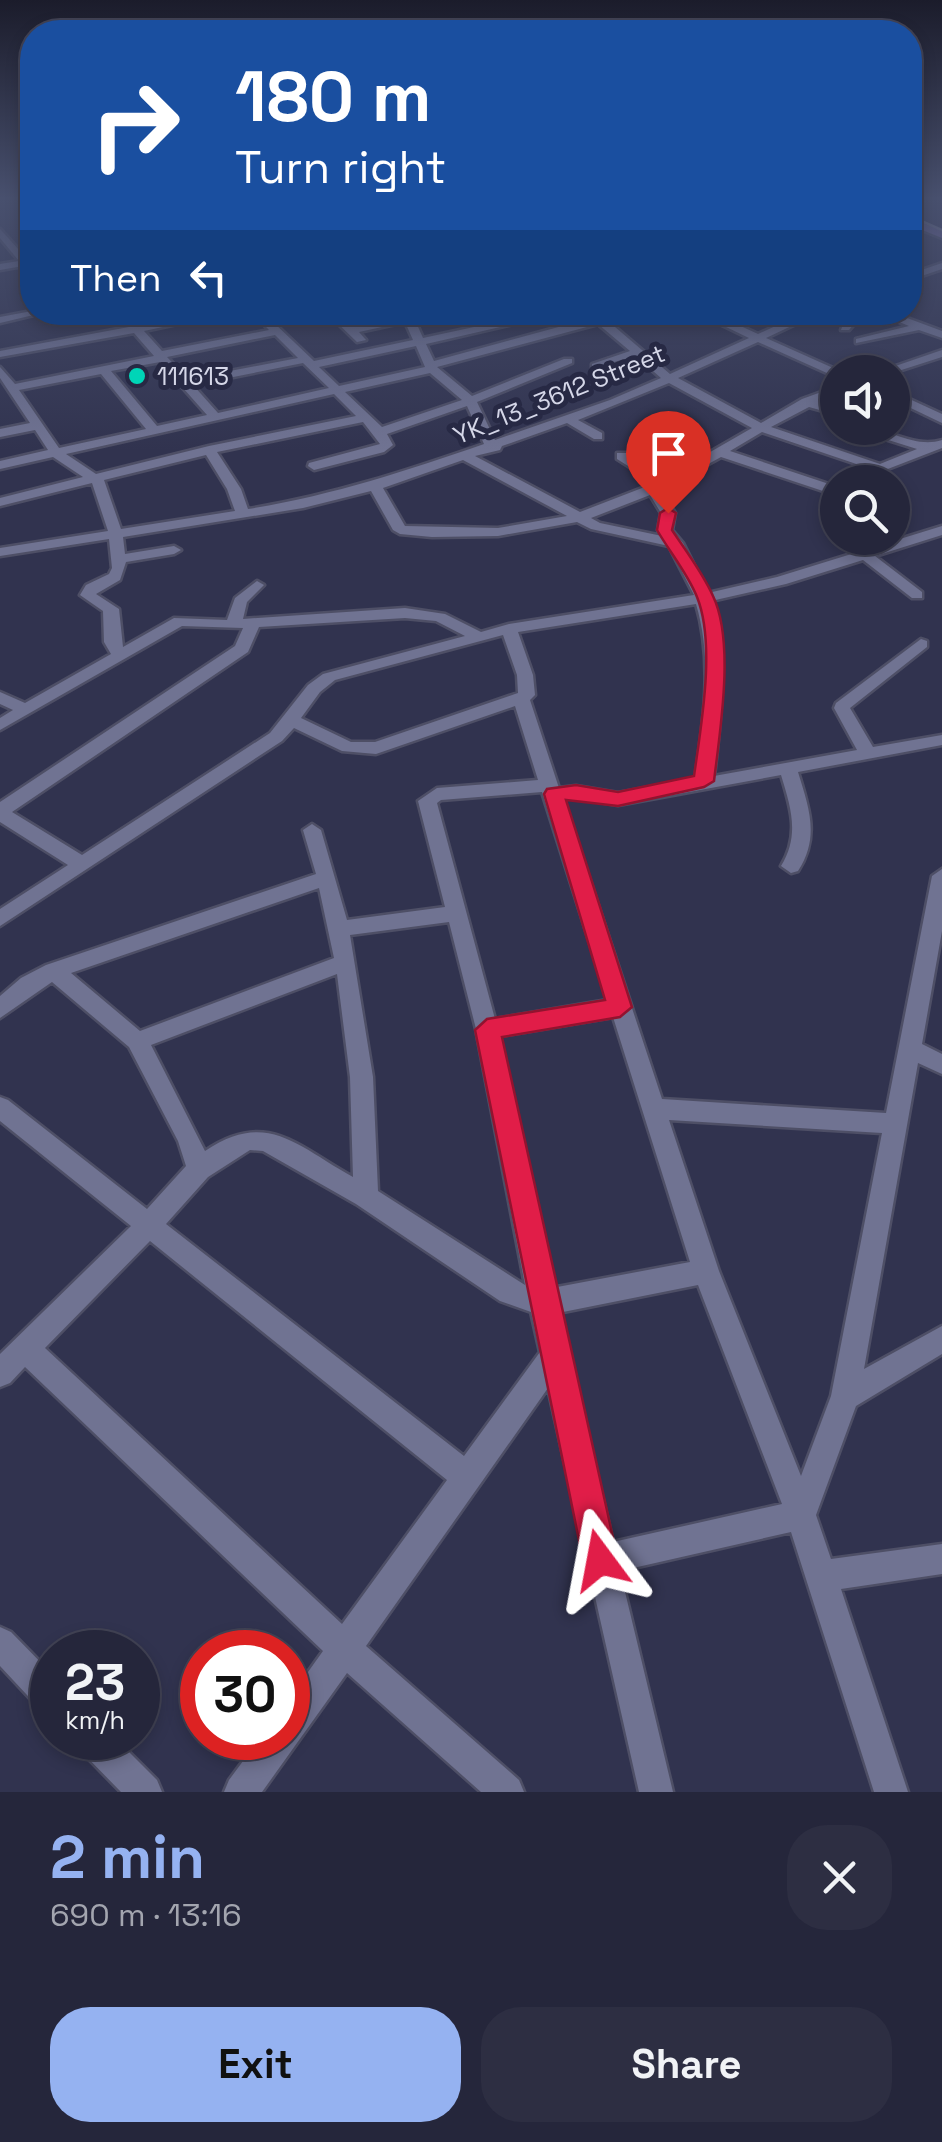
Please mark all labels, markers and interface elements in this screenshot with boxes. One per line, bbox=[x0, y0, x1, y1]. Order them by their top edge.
text: 180 m bbox=[235, 52, 432, 141]
icon: right bbox=[70, 60, 200, 190]
text: Turn right bbox=[235, 139, 446, 196]
icon: left bbox=[181, 250, 236, 305]
text: Then bbox=[70, 254, 161, 302]
street label: YK_13_3612 Street bbox=[448, 337, 670, 451]
map controls bbox=[820, 355, 910, 555]
button: sound bbox=[820, 355, 910, 445]
place label: 111613 bbox=[157, 360, 229, 392]
marker: 111613 bbox=[126, 365, 148, 387]
pin bbox=[626, 411, 711, 514]
icon: arrive bbox=[641, 426, 696, 481]
button: search bbox=[820, 465, 910, 555]
position arrow bbox=[548, 1508, 652, 1612]
speed limit sign: 30 bbox=[180, 1630, 310, 1760]
text: 23 bbox=[65, 1651, 125, 1715]
text: km/h bbox=[65, 1704, 125, 1736]
text: 2 min bbox=[50, 1819, 205, 1896]
button: close bbox=[787, 1825, 892, 1930]
text: 690 m · 13:16 bbox=[50, 1895, 242, 1935]
button: Exit bbox=[50, 2007, 461, 2122]
button: Share bbox=[481, 2007, 892, 2122]

